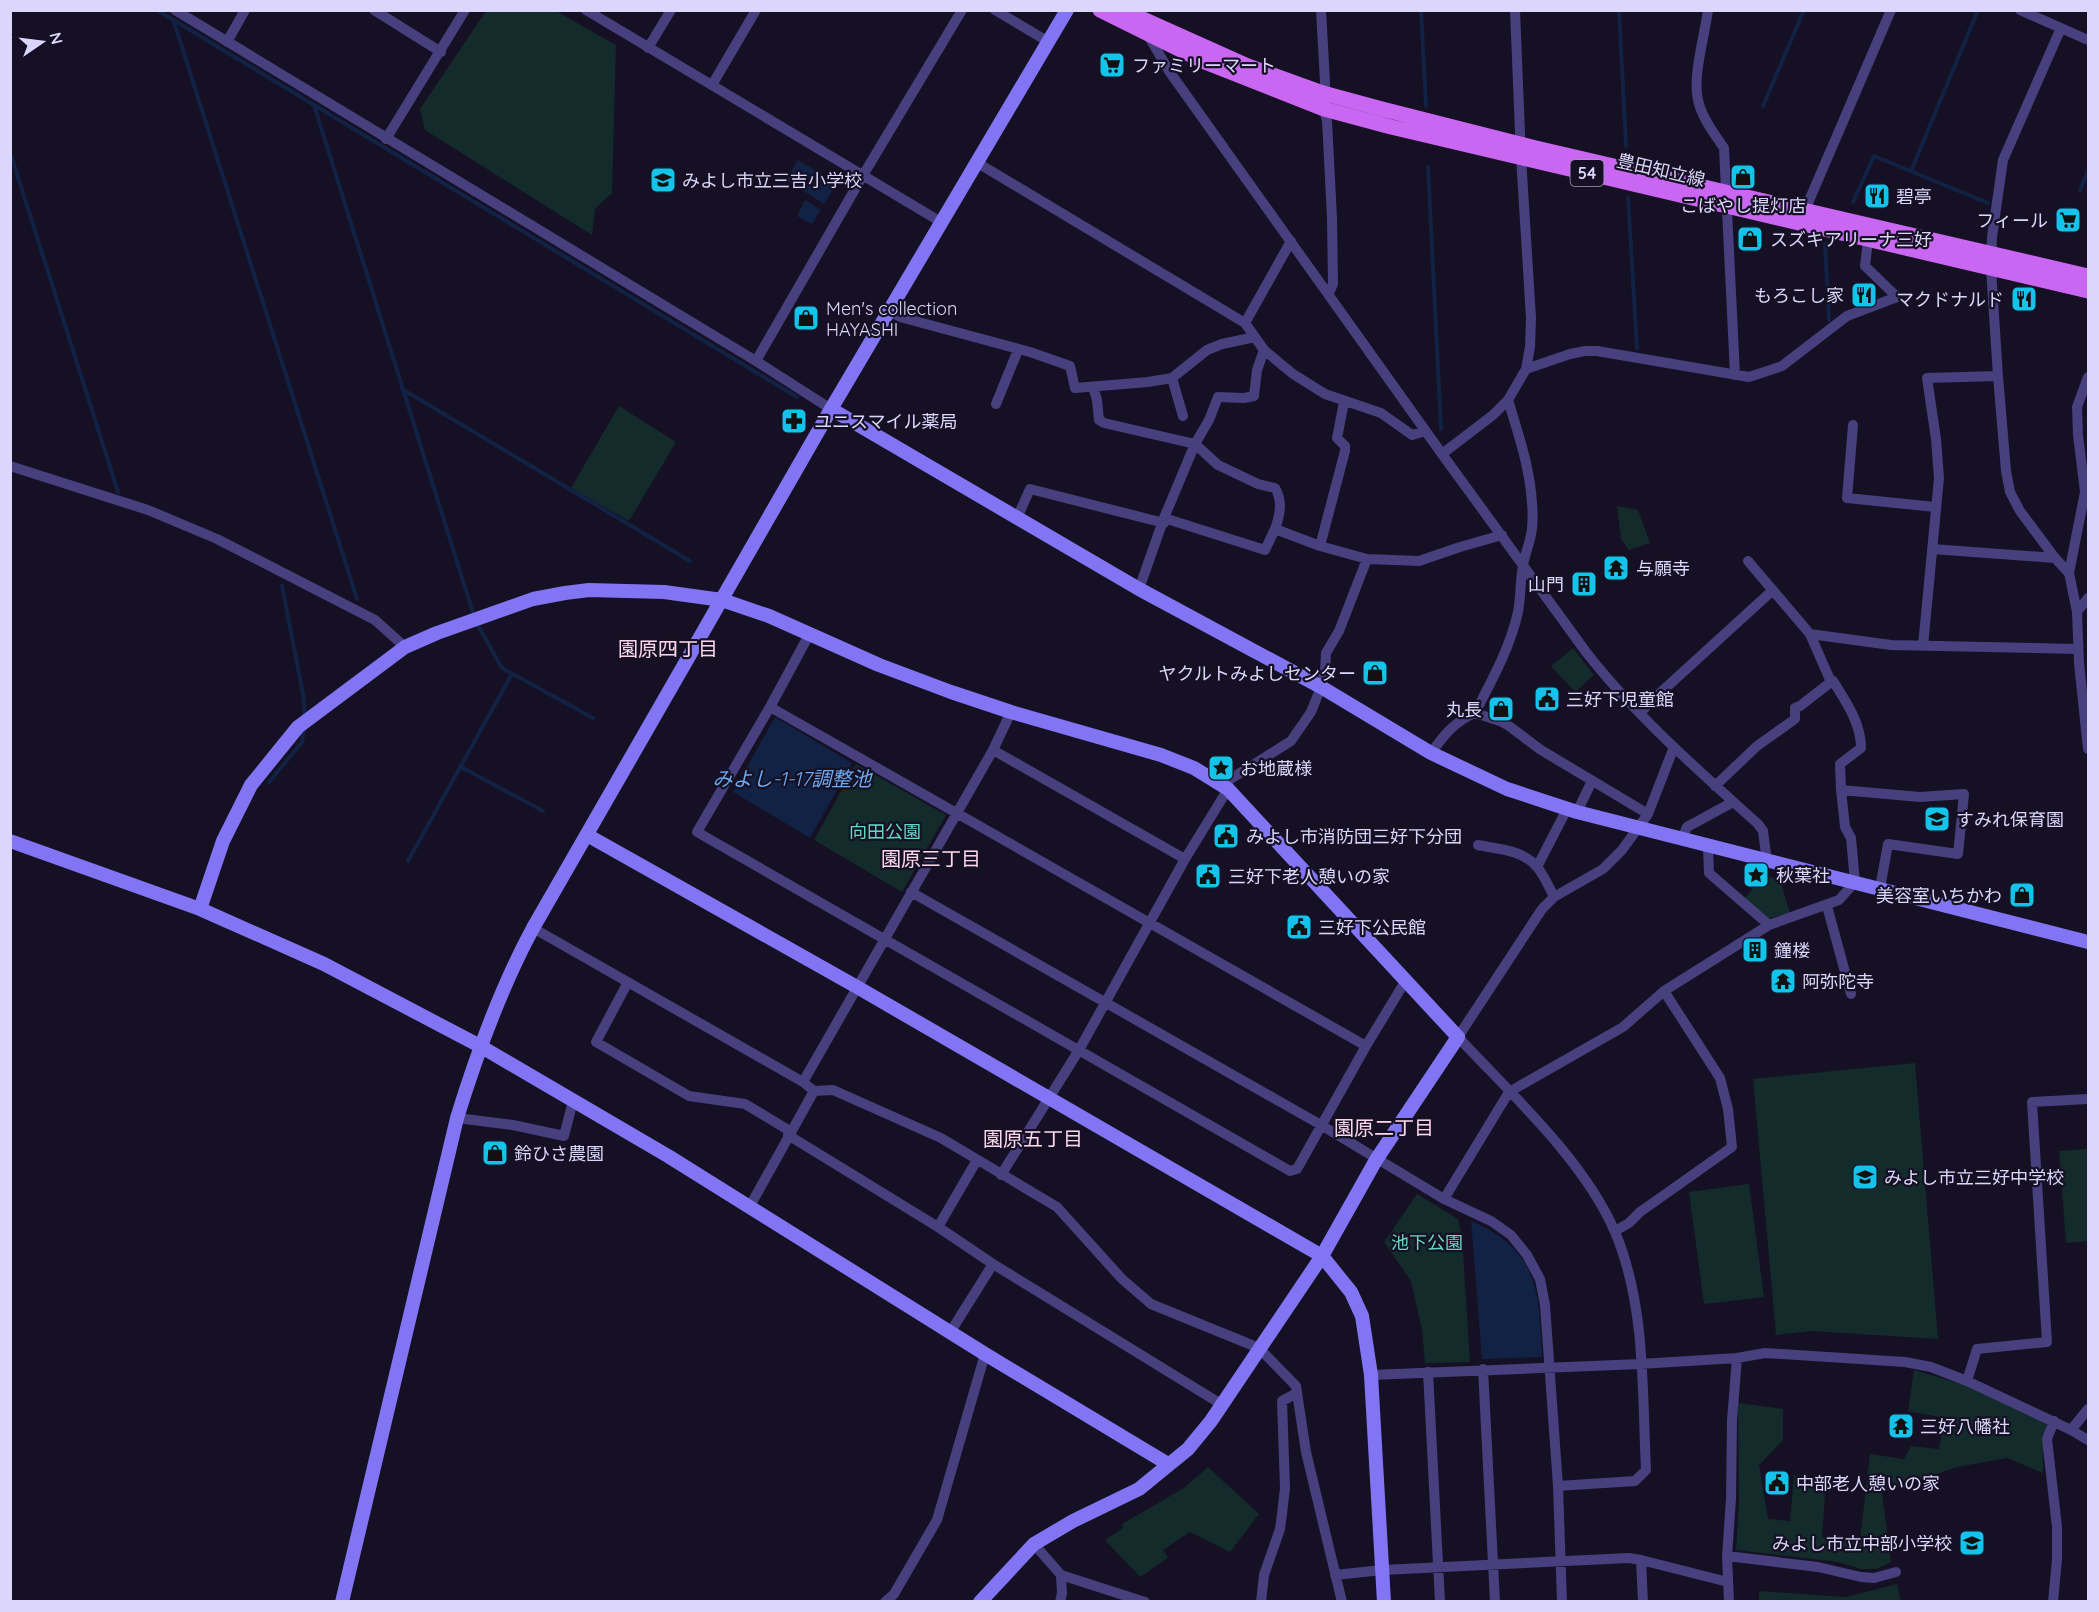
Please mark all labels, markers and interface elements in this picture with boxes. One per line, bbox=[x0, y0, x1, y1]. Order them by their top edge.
north arrow bbox=[12, 12, 72, 72]
text: N bbox=[45, 30, 68, 46]
supermarket icon: ファミリーマート bbox=[1097, 50, 1127, 80]
place label: ファミリーマート bbox=[1132, 54, 1276, 77]
street label: 豊田知立線 bbox=[1615, 149, 1707, 191]
road number: 54 bbox=[1570, 160, 1604, 186]
shop icon: こばやし提灯店 bbox=[1728, 162, 1758, 192]
school or university icon: みよし市立三吉小学校 bbox=[648, 165, 678, 195]
place label: みよし市立三吉小学校 bbox=[682, 169, 862, 192]
restaurant icon: 碧亭 bbox=[1862, 181, 1892, 211]
place label: 碧亭 bbox=[1896, 185, 1932, 208]
place label: こばやし提灯店 bbox=[1680, 194, 1806, 217]
supermarket icon: フィール bbox=[2053, 205, 2083, 235]
place label: フィール bbox=[1976, 209, 2048, 232]
shop icon: スズキアリーナ三好 bbox=[1735, 224, 1765, 254]
place label: スズキアリーナ三好 bbox=[1770, 228, 1932, 251]
restaurant icon: もろこし家 bbox=[1849, 280, 1879, 310]
place label: もろこし家 bbox=[1754, 284, 1844, 307]
restaurant icon: マクドナルド bbox=[2009, 284, 2039, 314]
place label: マクドナルド bbox=[1896, 288, 2004, 311]
place label: Men's collection HAYASHI bbox=[826, 297, 957, 341]
shop icon: Men's collection HAYASHI bbox=[791, 303, 821, 333]
pharmacy icon: ユニスマイル薬局 bbox=[779, 406, 809, 436]
place label: ユニスマイル薬局 bbox=[814, 410, 957, 433]
temple icon: 与願寺 bbox=[1601, 553, 1631, 583]
place label: 与願寺 bbox=[1636, 557, 1690, 580]
building icon: 山門 bbox=[1569, 569, 1599, 599]
place label: 山門 bbox=[1528, 573, 1564, 596]
district label: 園原四丁目 bbox=[618, 636, 718, 661]
shop icon: ヤクルトみよしセンター bbox=[1360, 658, 1390, 688]
place label: ヤクルトみよしセンター bbox=[1159, 662, 1356, 685]
public building icon: 三好下児童館 bbox=[1532, 684, 1562, 714]
place label: 三好下児童館 bbox=[1566, 688, 1674, 711]
shop icon: 丸長 bbox=[1486, 694, 1516, 724]
place label: 丸長 bbox=[1446, 698, 1482, 721]
place icon: お地蔵様 bbox=[1206, 753, 1236, 783]
place label: お地蔵様 bbox=[1240, 757, 1312, 780]
water label: みよし-1-17調整池 bbox=[713, 766, 873, 791]
school or university icon: すみれ保育園 bbox=[1922, 804, 1952, 834]
place label: すみれ保育園 bbox=[1956, 808, 2064, 831]
park label: 向田公園 bbox=[849, 820, 921, 843]
public building icon: みよし市消防団三好下分団 bbox=[1211, 821, 1241, 851]
place label: みよし市消防団三好下分団 bbox=[1246, 825, 1462, 848]
district label: 園原三丁目 bbox=[881, 846, 981, 871]
place icon: 秋葉社 bbox=[1741, 860, 1771, 890]
public building icon: 三好下老人憩いの家 bbox=[1193, 861, 1223, 891]
place label: 秋葉社 bbox=[1776, 864, 1830, 887]
place label: 三好下老人憩いの家 bbox=[1228, 865, 1390, 888]
shop icon: 美容室いちかわ bbox=[2007, 880, 2037, 910]
place label: 美容室いちかわ bbox=[1876, 884, 2002, 907]
public building icon: 三好下公民館 bbox=[1284, 912, 1314, 942]
place label: 三好下公民館 bbox=[1318, 916, 1426, 939]
building icon: 鐘楼 bbox=[1740, 935, 1770, 965]
place label: 鐘楼 bbox=[1774, 939, 1810, 962]
temple icon: 阿弥陀寺 bbox=[1768, 966, 1798, 996]
place label: 阿弥陀寺 bbox=[1802, 970, 1874, 993]
district label: 園原二丁目 bbox=[1334, 1115, 1434, 1140]
district label: 園原五丁目 bbox=[983, 1126, 1083, 1151]
shop icon: 鈴ひさ農園 bbox=[480, 1138, 510, 1168]
place label: 鈴ひさ農園 bbox=[514, 1142, 604, 1165]
school or university icon: みよし市立三好中学校 bbox=[1850, 1162, 1880, 1192]
place label: みよし市立三好中学校 bbox=[1884, 1166, 2064, 1189]
park label: 池下公園 bbox=[1391, 1231, 1463, 1254]
temple icon: 三好八幡社 bbox=[1886, 1411, 1916, 1441]
place label: 三好八幡社 bbox=[1920, 1415, 2010, 1438]
public building icon: 中部老人憩いの家 bbox=[1762, 1468, 1792, 1498]
place label: 中部老人憩いの家 bbox=[1796, 1472, 1940, 1495]
school or university icon: みよし市立中部小学校 bbox=[1957, 1528, 1987, 1558]
place label: みよし市立中部小学校 bbox=[1772, 1532, 1952, 1555]

